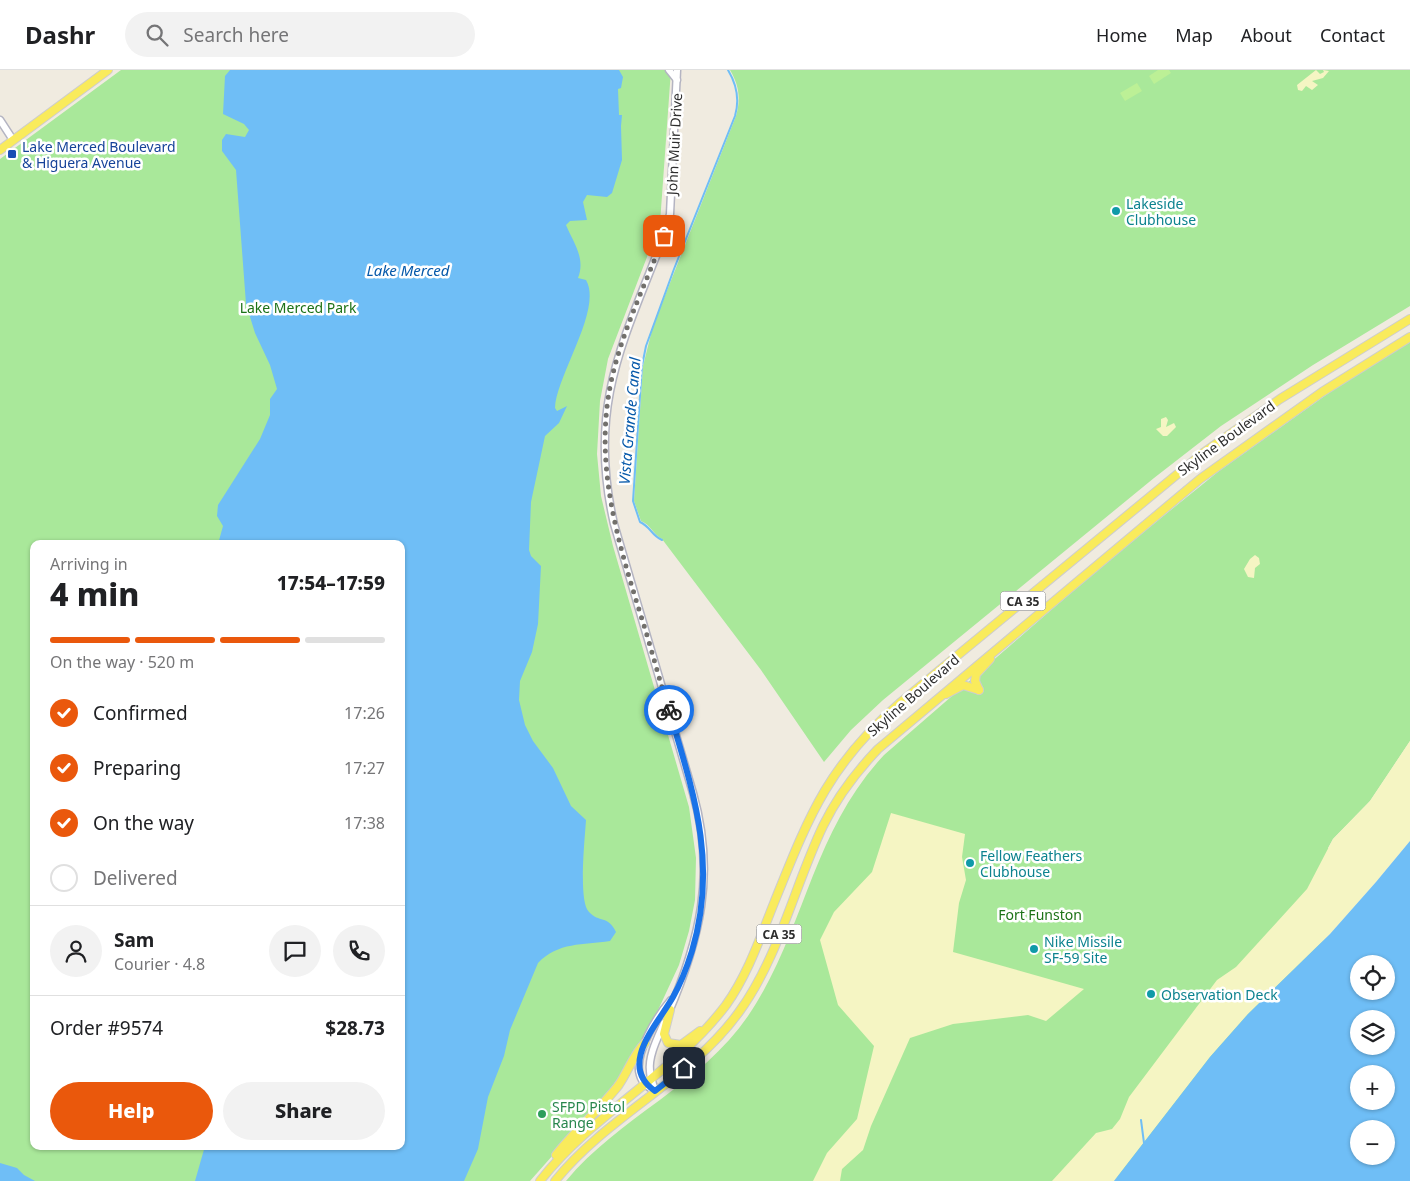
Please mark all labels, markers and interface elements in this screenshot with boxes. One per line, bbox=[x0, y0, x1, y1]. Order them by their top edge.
search box bbox=[125, 12, 475, 57]
text: Dashr bbox=[25, 18, 95, 51]
icon: search bbox=[143, 21, 171, 49]
text: Search here bbox=[183, 22, 289, 48]
text: Home bbox=[1096, 23, 1147, 47]
text: Map bbox=[1175, 23, 1213, 47]
text: About bbox=[1241, 23, 1292, 47]
text: Contact bbox=[1320, 23, 1385, 47]
street label: John Muir Drive bbox=[662, 92, 686, 198]
place label: Lake Merced Boulevard & Higuera Avenue bbox=[22, 137, 176, 172]
marker: Lake Merced Boulevard & Higuera Avenue bbox=[6, 148, 18, 160]
place label: Lakeside Clubhouse bbox=[1126, 194, 1196, 229]
marker: Lakeside Clubhouse bbox=[1110, 205, 1122, 217]
pin bbox=[643, 215, 685, 257]
icon: bag bbox=[650, 222, 678, 250]
water label: Lake Merced bbox=[367, 260, 450, 280]
park label: Lake Merced Park bbox=[240, 298, 357, 317]
water label: Vista Grande Canal bbox=[613, 355, 645, 485]
street label: Skyline Boulevard bbox=[1173, 396, 1279, 480]
text: Arriving in bbox=[50, 553, 128, 575]
text: 17:54–17:59 bbox=[277, 570, 385, 596]
text: 4 min bbox=[50, 572, 139, 615]
road number: CA 35 bbox=[1000, 592, 1046, 610]
street label: Skyline Boulevard bbox=[863, 650, 963, 740]
text: On the way · 520 m bbox=[50, 651, 194, 673]
courier bbox=[644, 685, 694, 735]
icon: bike bbox=[655, 696, 683, 724]
icon: check bbox=[50, 699, 78, 727]
text: Confirmed bbox=[93, 700, 188, 726]
text: 17:26 bbox=[344, 702, 385, 724]
icon: check bbox=[50, 754, 78, 782]
text: Preparing bbox=[93, 755, 181, 781]
text: 17:27 bbox=[344, 757, 385, 779]
icon: check bbox=[50, 809, 78, 837]
text: On the way bbox=[93, 810, 194, 836]
text: 17:38 bbox=[344, 812, 385, 834]
place label: Fellow Feathers Clubhouse bbox=[980, 846, 1083, 881]
marker: Fellow Feathers Clubhouse bbox=[964, 857, 976, 869]
text: Delivered bbox=[93, 865, 178, 891]
park label: Fort Funston bbox=[998, 905, 1082, 924]
road number: CA 35 bbox=[756, 924, 802, 944]
button: person bbox=[50, 925, 102, 977]
button: chat bbox=[269, 925, 321, 977]
button: phone bbox=[333, 925, 385, 977]
text: Sam bbox=[114, 927, 154, 953]
place label: Nike Missile SF-59 Site bbox=[1044, 932, 1122, 967]
marker: Nike Missile SF-59 Site bbox=[1028, 943, 1040, 955]
text: Courier · 4.8 bbox=[114, 953, 205, 975]
map controls bbox=[1350, 955, 1395, 1165]
button: locate bbox=[1350, 955, 1395, 1000]
place label: Observation Deck bbox=[1161, 985, 1278, 1004]
marker: Observation Deck bbox=[1145, 988, 1157, 1000]
button: layers bbox=[1350, 1010, 1395, 1055]
text: Order #9574 bbox=[50, 1015, 163, 1041]
text: $28.73 bbox=[325, 1015, 385, 1041]
pin bbox=[663, 1047, 705, 1089]
icon: home bbox=[670, 1054, 698, 1082]
button: + bbox=[1350, 1065, 1395, 1110]
button: Help bbox=[50, 1082, 213, 1140]
button: Share bbox=[223, 1082, 385, 1140]
place label: SFPD Pistol Range bbox=[552, 1097, 625, 1132]
marker: SFPD Pistol Range bbox=[536, 1108, 548, 1120]
button: − bbox=[1350, 1120, 1395, 1165]

